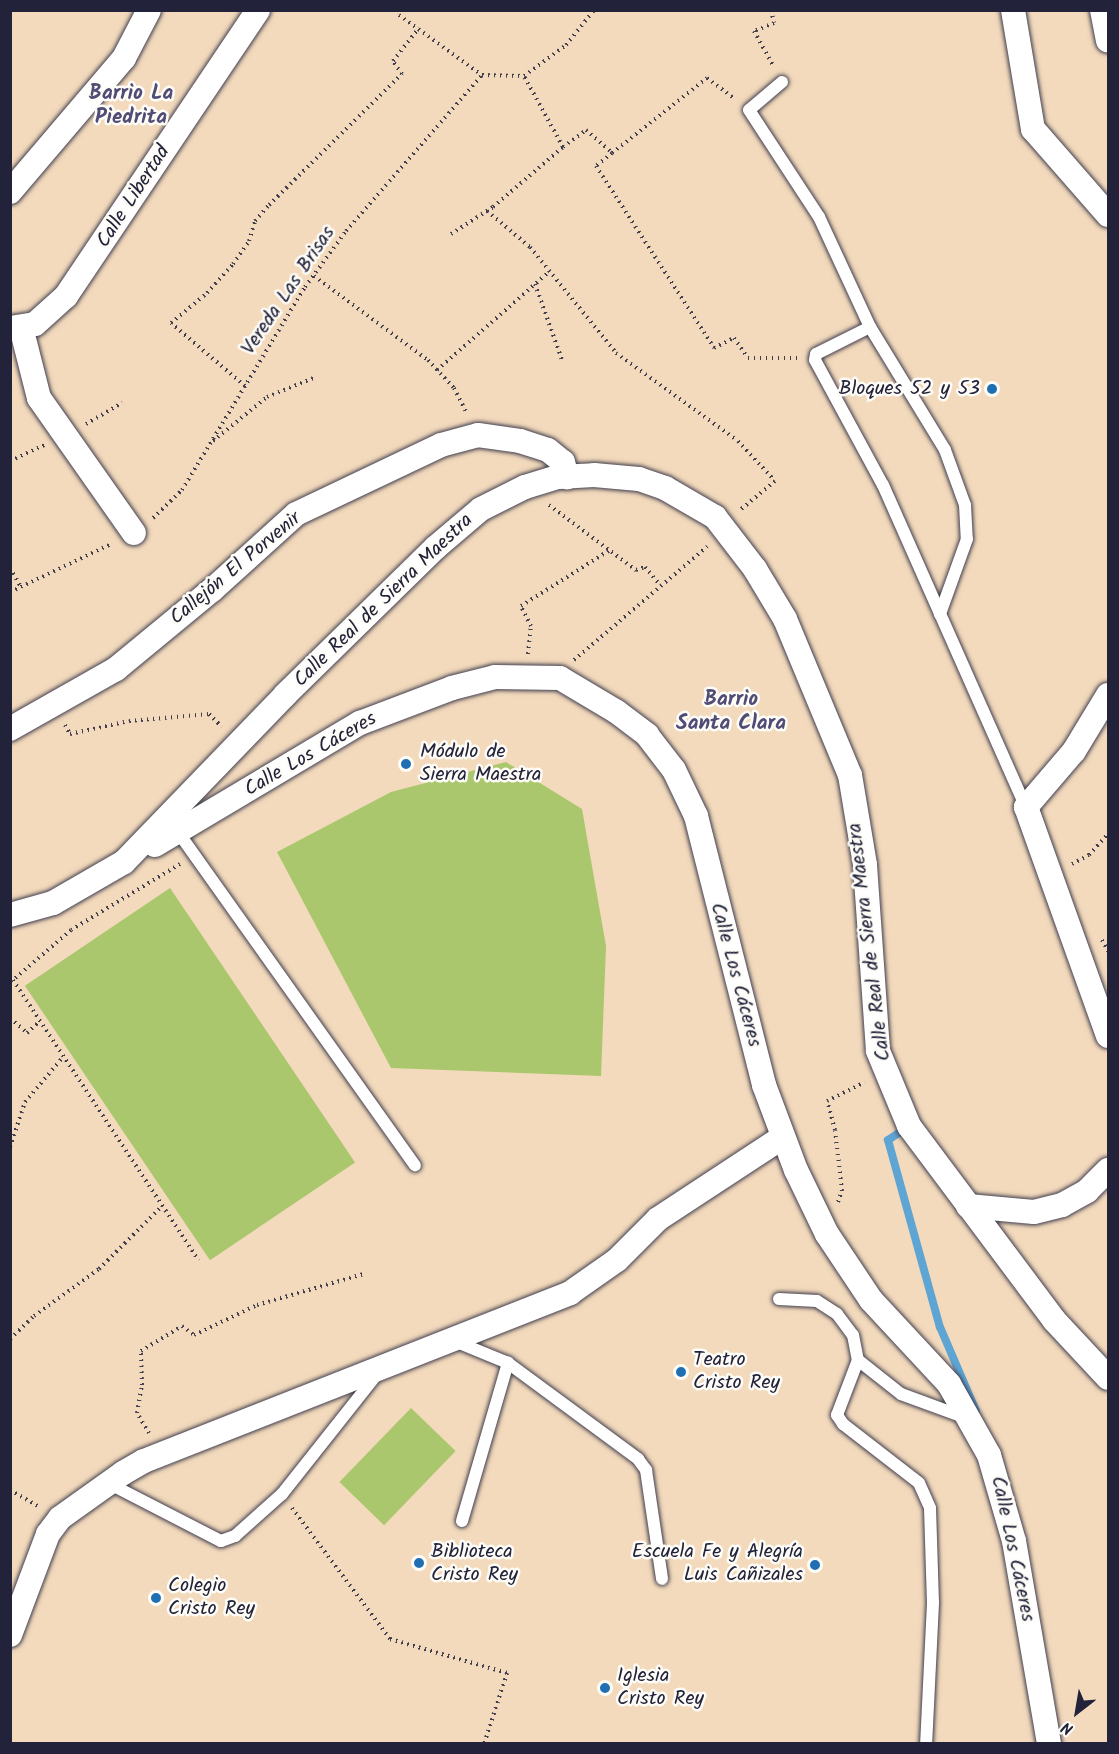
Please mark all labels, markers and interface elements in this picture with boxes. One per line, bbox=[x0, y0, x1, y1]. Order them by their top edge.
district label: Barrio La Piedrita bbox=[89, 81, 173, 131]
street label: Calle Libertad bbox=[92, 141, 176, 253]
street label: Vereda Las Brisas bbox=[237, 222, 341, 360]
place label: Bloques 52 y 53 bbox=[839, 377, 980, 401]
marker: Bloques 52 y 53 bbox=[985, 382, 999, 396]
street label: Callejón El Porvenir bbox=[166, 507, 306, 631]
street label: Calle Real de Sierra Maestra bbox=[289, 509, 479, 693]
district label: Barrio Santa Clara bbox=[676, 687, 786, 737]
street label: Calle Los Cáceres bbox=[241, 708, 381, 802]
place label: Módulo de Sierra Maestra bbox=[420, 740, 541, 787]
marker: Módulo de Sierra Maestra bbox=[397, 755, 415, 773]
street label: Calle Real de Sierra Maestra bbox=[843, 822, 897, 1062]
street label: Calle Los Cáceres bbox=[704, 900, 766, 1050]
place label: Teatro Cristo Rey bbox=[693, 1348, 780, 1395]
marker: Teatro Cristo Rey bbox=[674, 1365, 688, 1379]
street label: Calle Los Cáceres bbox=[985, 1474, 1039, 1624]
place label: Biblioteca Cristo Rey bbox=[431, 1540, 518, 1587]
place label: Escuela Fe y Alegría Luis Cañizales bbox=[632, 1541, 803, 1588]
marker: Biblioteca Cristo Rey bbox=[412, 1556, 426, 1570]
marker: Escuela Fe y Alegría Luis Cañizales bbox=[808, 1558, 822, 1572]
place label: Colegio Cristo Rey bbox=[168, 1574, 255, 1621]
marker: Colegio Cristo Rey bbox=[149, 1591, 163, 1605]
place label: Iglesia Cristo Rey bbox=[617, 1664, 704, 1711]
marker: Iglesia Cristo Rey bbox=[598, 1681, 612, 1695]
north arrow bbox=[1047, 1682, 1107, 1742]
text: N bbox=[1057, 1715, 1078, 1741]

